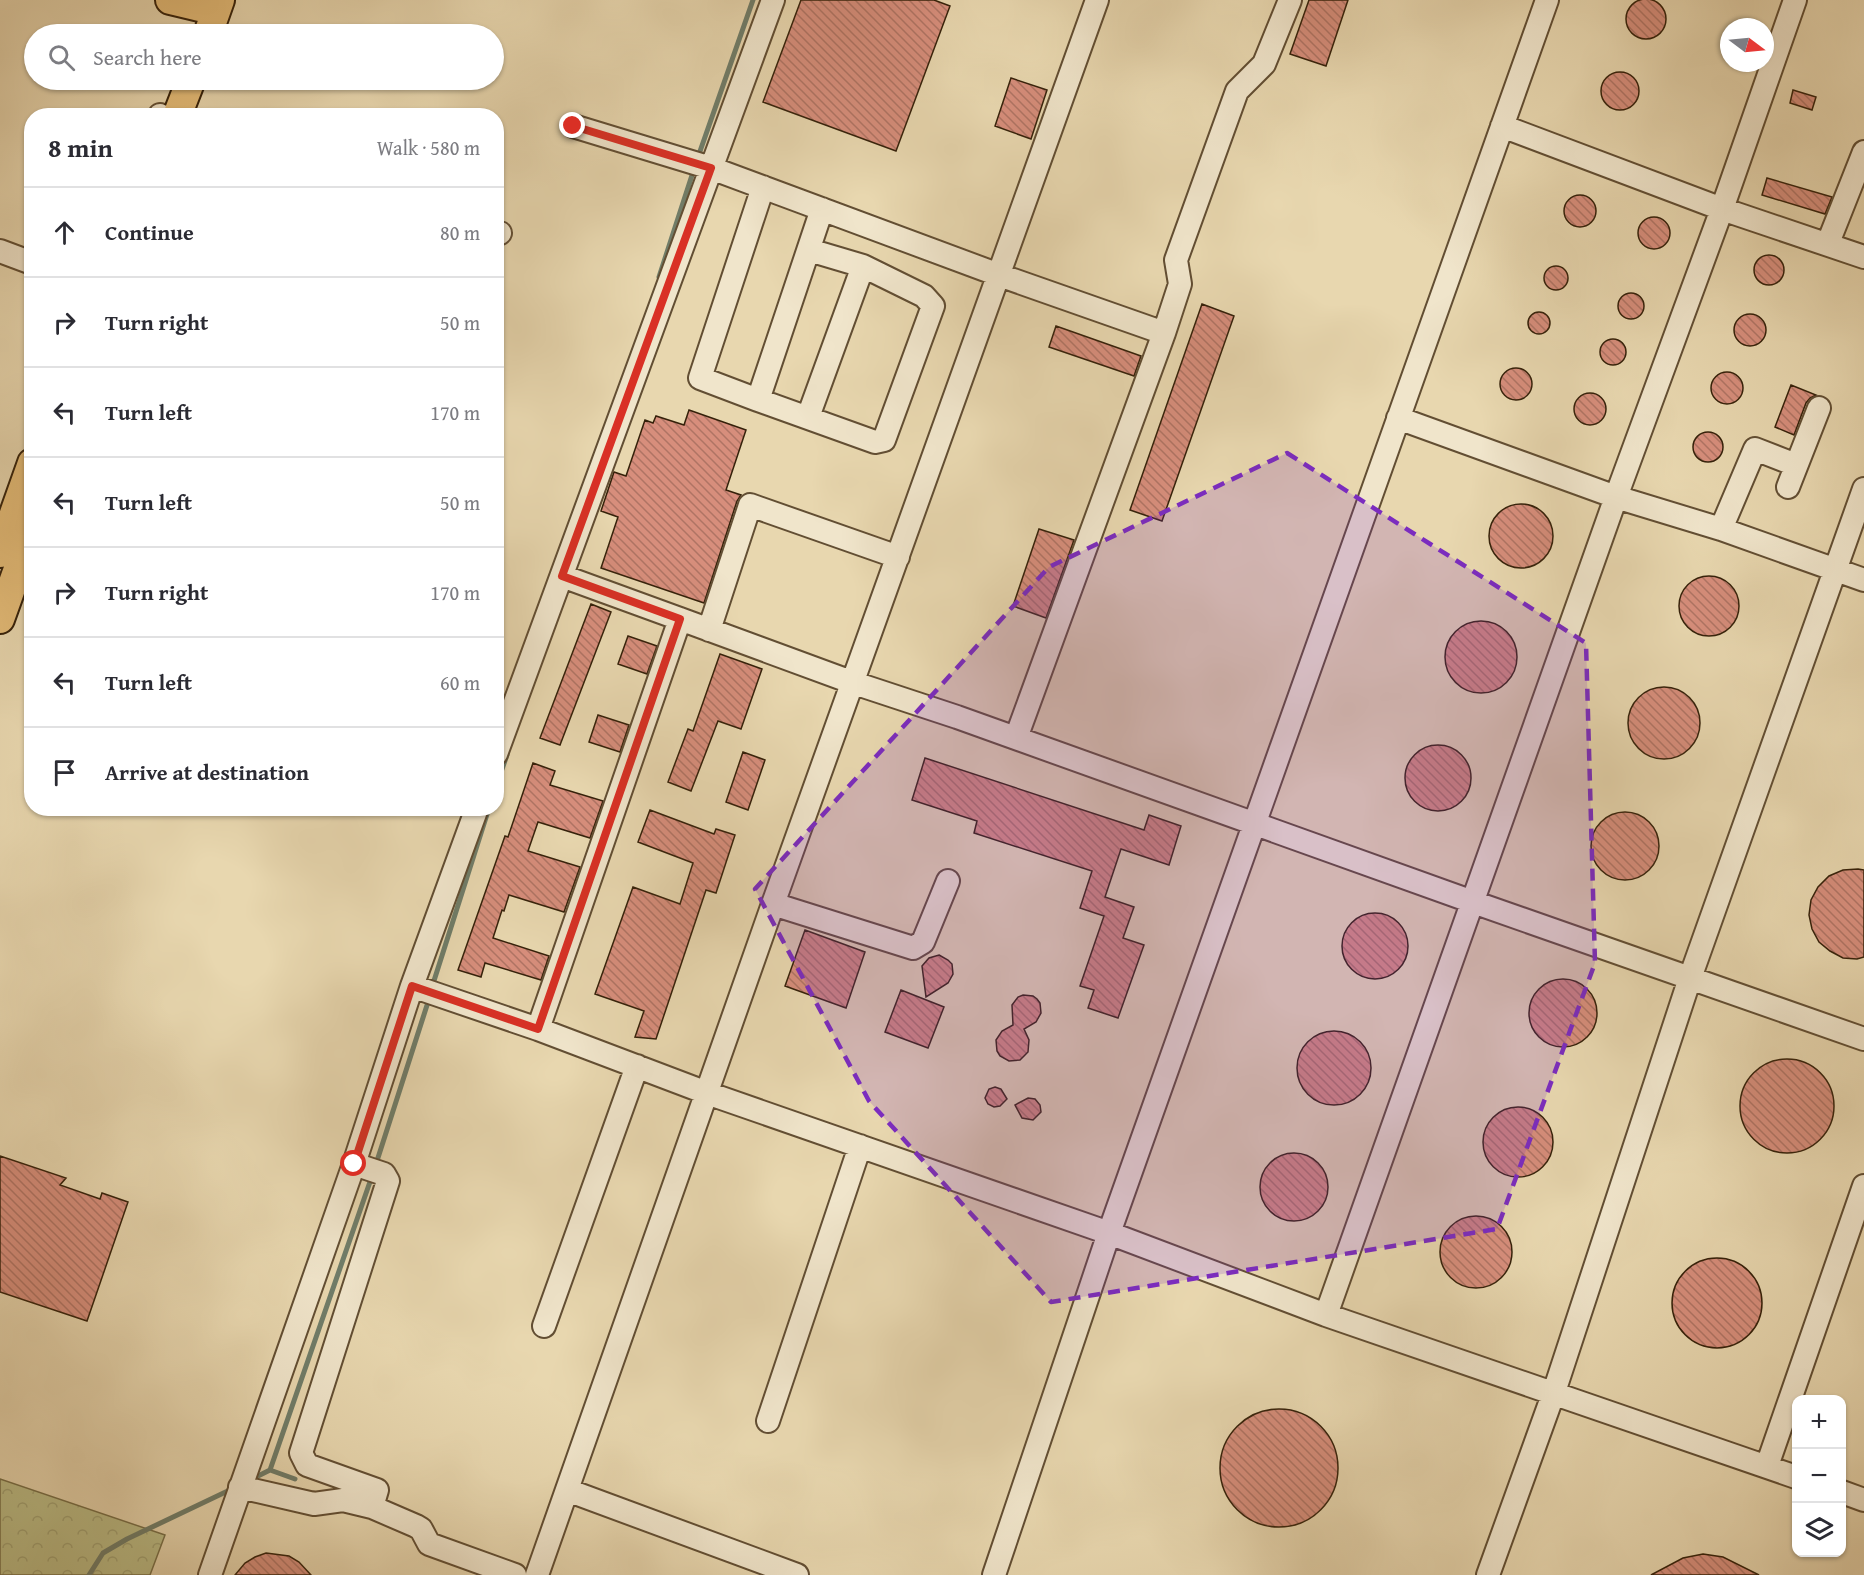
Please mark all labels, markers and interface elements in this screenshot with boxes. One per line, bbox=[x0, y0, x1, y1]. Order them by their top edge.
north arrow bbox=[1720, 18, 1774, 72]
search box bbox=[24, 24, 504, 90]
icon: search bbox=[45, 41, 78, 74]
text: Search here bbox=[93, 41, 202, 73]
route end bbox=[559, 112, 585, 138]
text: 8 min bbox=[48, 128, 113, 167]
text: Walk · 580 m bbox=[377, 133, 480, 162]
icon: ahead bbox=[48, 216, 81, 249]
text: Continue bbox=[105, 216, 194, 248]
text: 80 m bbox=[440, 218, 480, 247]
icon: right bbox=[48, 306, 81, 339]
text: Turn right bbox=[105, 306, 208, 338]
text: 50 m bbox=[440, 308, 480, 337]
icon: left bbox=[48, 396, 81, 429]
text: Turn left bbox=[105, 396, 192, 428]
text: 170 m bbox=[430, 398, 480, 427]
icon: left bbox=[48, 486, 81, 519]
text: Turn left bbox=[105, 486, 192, 518]
text: 50 m bbox=[440, 488, 480, 517]
icon: right bbox=[48, 576, 81, 609]
text: Turn right bbox=[105, 576, 208, 608]
text: 170 m bbox=[430, 578, 480, 607]
icon: left bbox=[48, 666, 81, 699]
text: Turn left bbox=[105, 666, 192, 698]
text: 60 m bbox=[440, 668, 480, 697]
icon: arrive bbox=[48, 756, 81, 789]
text: Arrive at destination bbox=[105, 756, 309, 788]
route start bbox=[340, 1150, 366, 1176]
map controls bbox=[1792, 1395, 1846, 1557]
button: + bbox=[1792, 1395, 1846, 1449]
button: − bbox=[1792, 1449, 1846, 1503]
button: layers bbox=[1792, 1503, 1846, 1557]

